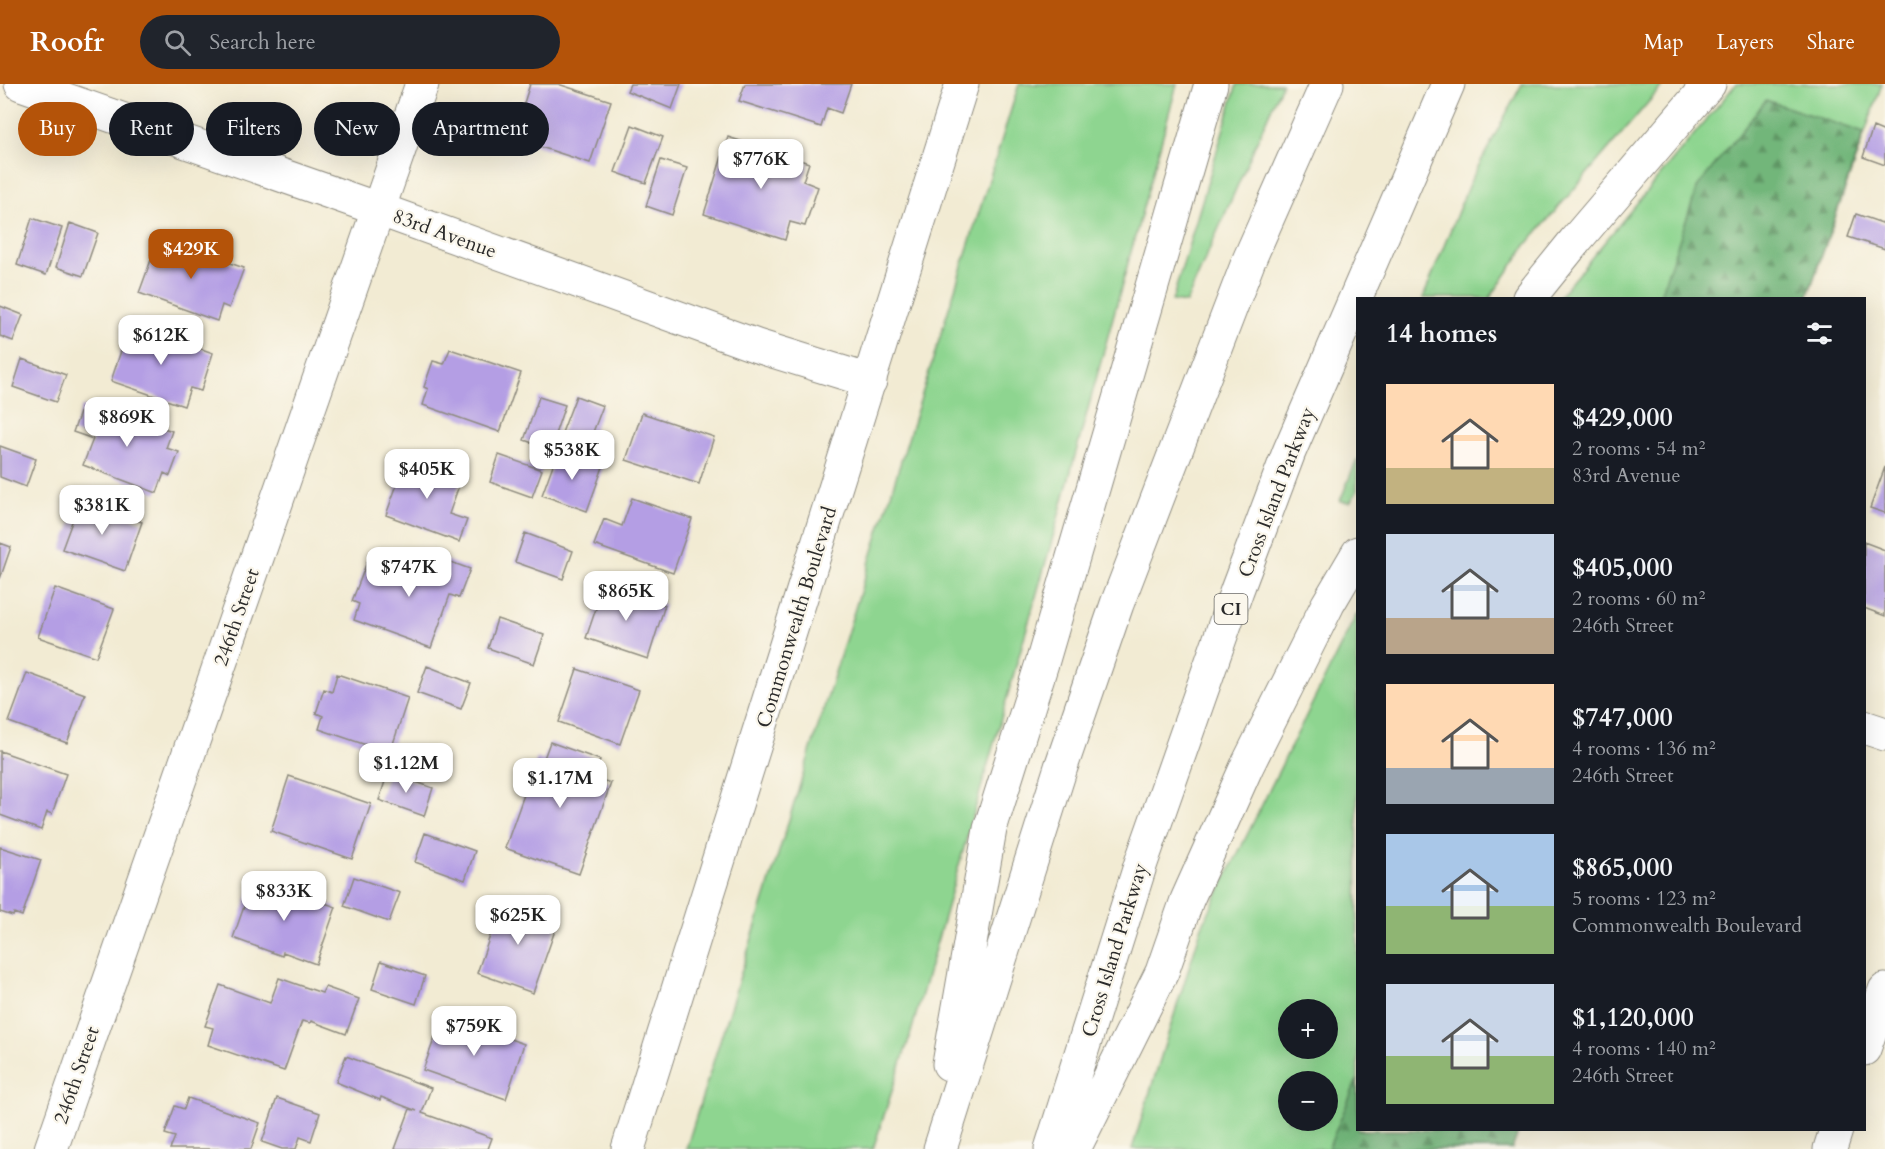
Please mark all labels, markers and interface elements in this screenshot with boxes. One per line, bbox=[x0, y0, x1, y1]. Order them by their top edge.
search box bbox=[140, 15, 560, 69]
text: Roofr bbox=[30, 23, 104, 61]
icon: search bbox=[161, 26, 194, 59]
text: Search here bbox=[209, 27, 316, 57]
text: Map bbox=[1644, 28, 1684, 57]
text: Layers bbox=[1717, 28, 1774, 57]
text: Share bbox=[1807, 28, 1855, 57]
chip: Buy bbox=[18, 102, 97, 156]
chip: Rent bbox=[109, 102, 194, 156]
chip: Filters bbox=[206, 102, 302, 156]
chip: New bbox=[314, 102, 400, 156]
chip: Apartment bbox=[412, 102, 549, 156]
pin: $776K bbox=[719, 139, 803, 190]
text: $776K bbox=[732, 145, 790, 172]
street label: 83rd Avenue bbox=[389, 202, 500, 265]
pin: $429K bbox=[149, 229, 233, 280]
text: $429K bbox=[162, 235, 220, 262]
pin: $612K bbox=[119, 315, 203, 366]
text: 14 homes bbox=[1386, 316, 1497, 351]
icon: filters bbox=[1803, 317, 1836, 350]
text: $612K bbox=[132, 321, 190, 348]
pin: $869K bbox=[85, 397, 169, 448]
text: $429,000 bbox=[1572, 400, 1673, 435]
text: $869K bbox=[98, 403, 156, 430]
street label: Cross Island Parkway bbox=[1232, 403, 1322, 581]
icon: home bbox=[1434, 408, 1506, 480]
pin: $538K bbox=[530, 430, 614, 481]
text: 2 rooms · 54 m² bbox=[1572, 435, 1705, 462]
text: $538K bbox=[543, 436, 601, 463]
pin: $405K bbox=[385, 449, 469, 500]
text: $405K bbox=[398, 455, 456, 482]
text: 83rd Avenue bbox=[1572, 462, 1681, 489]
pin: $381K bbox=[60, 485, 144, 536]
text: $381K bbox=[73, 491, 131, 518]
street label: Commonwealth Boulevard bbox=[750, 503, 843, 731]
pin: $747K bbox=[367, 547, 451, 598]
text: $405,000 bbox=[1572, 550, 1673, 585]
text: $747K bbox=[380, 553, 438, 580]
icon: home bbox=[1434, 558, 1506, 630]
street label: 246th Street bbox=[207, 564, 266, 670]
pin: $865K bbox=[584, 571, 668, 622]
text: $865K bbox=[597, 577, 655, 604]
text: 2 rooms · 60 m² bbox=[1572, 585, 1705, 612]
road number: CI bbox=[1214, 594, 1248, 624]
text: 246th Street bbox=[1572, 612, 1674, 639]
text: $747,000 bbox=[1572, 700, 1673, 735]
icon: home bbox=[1434, 708, 1506, 780]
text: 4 rooms · 136 m² bbox=[1572, 735, 1716, 762]
pin: $1.12M bbox=[357, 743, 455, 794]
text: $1.12M bbox=[373, 749, 439, 776]
pin: $1.17M bbox=[511, 758, 609, 809]
text: 246th Street bbox=[1572, 762, 1674, 789]
text: $1.17M bbox=[527, 764, 593, 791]
text: $865,000 bbox=[1572, 850, 1673, 885]
icon: home bbox=[1434, 858, 1506, 930]
street label: Cross Island Parkway bbox=[1075, 859, 1154, 1040]
pin: $833K bbox=[242, 871, 326, 922]
text: $833K bbox=[255, 877, 313, 904]
text: 5 rooms · 123 m² bbox=[1572, 885, 1716, 912]
pin: $625K bbox=[476, 895, 560, 946]
text: $625K bbox=[489, 901, 547, 928]
text: Commonwealth Boulevard bbox=[1572, 912, 1802, 939]
map controls bbox=[1278, 999, 1338, 1131]
button: + bbox=[1278, 999, 1338, 1059]
text: $1,120,000 bbox=[1572, 1000, 1694, 1035]
pin: $759K bbox=[432, 1006, 516, 1057]
icon: home bbox=[1434, 1008, 1506, 1080]
text: $759K bbox=[445, 1012, 503, 1039]
street label: 246th Street bbox=[47, 1022, 106, 1128]
text: 4 rooms · 140 m² bbox=[1572, 1035, 1716, 1062]
text: 246th Street bbox=[1572, 1062, 1674, 1089]
button: − bbox=[1278, 1071, 1338, 1131]

